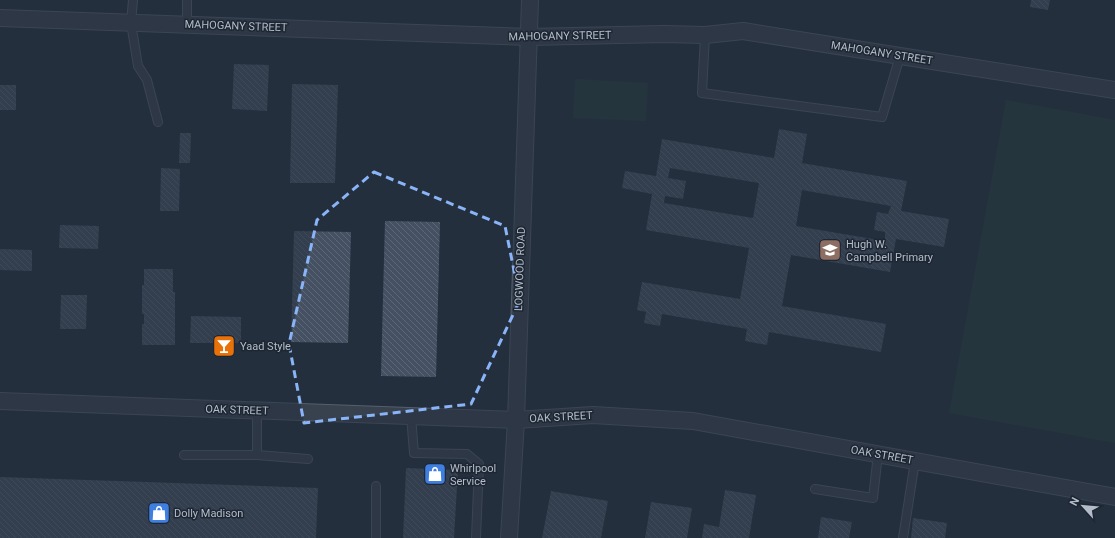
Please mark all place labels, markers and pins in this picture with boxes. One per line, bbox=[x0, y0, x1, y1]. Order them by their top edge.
school or university icon: Hugh W. Campbell Primary bbox=[817, 237, 843, 263]
place label: Hugh W. Campbell Primary bbox=[846, 238, 934, 264]
bar icon: Yaad Style bbox=[211, 333, 237, 359]
place label: Yaad Style bbox=[240, 340, 291, 353]
shop icon: Whirlpool Service bbox=[422, 461, 448, 487]
place label: Whirlpool Service bbox=[450, 462, 496, 488]
shop icon: Dolly Madison bbox=[146, 500, 172, 526]
place label: Dolly Madison bbox=[174, 507, 243, 520]

